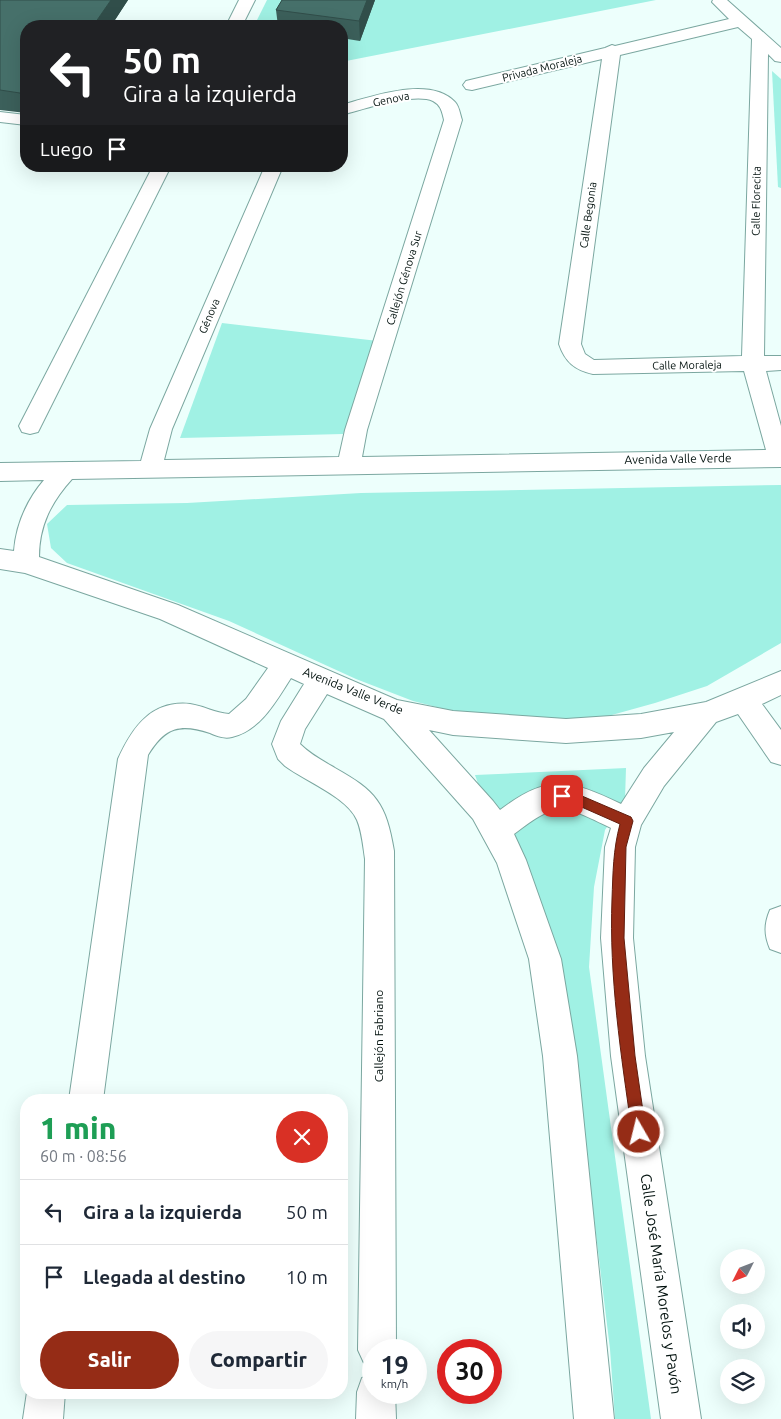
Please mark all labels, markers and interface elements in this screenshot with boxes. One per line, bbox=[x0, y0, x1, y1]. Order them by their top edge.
icon: left bbox=[40, 40, 105, 105]
text: 50 m bbox=[123, 40, 201, 80]
street label: Privada Moraleja bbox=[501, 52, 583, 84]
text: Gira a la izquierda bbox=[123, 81, 297, 106]
street label: Genova bbox=[372, 89, 410, 109]
icon: arrive bbox=[103, 135, 131, 163]
text: Luego bbox=[40, 138, 93, 160]
street label: Calle Florecita bbox=[749, 166, 763, 236]
street label: Calle Begonia bbox=[577, 181, 599, 249]
street label: Callejón Génova Sur bbox=[384, 229, 424, 327]
street label: Génova bbox=[196, 297, 222, 335]
street label: Calle Moraleja bbox=[652, 358, 722, 372]
street label: Avenida Valle Verde bbox=[624, 451, 732, 466]
street label: Avenida Valle Verde bbox=[301, 664, 405, 717]
pin bbox=[541, 775, 583, 817]
icon: arrive bbox=[548, 782, 576, 810]
street label: Callejón Fabriano bbox=[372, 990, 385, 1082]
position arrow bbox=[612, 1105, 664, 1157]
text: 1 min bbox=[40, 1111, 116, 1145]
button: close bbox=[276, 1111, 328, 1163]
text: 60 m · 08:56 bbox=[40, 1147, 127, 1165]
street label: Calle José María Morelos y Pavón bbox=[638, 1173, 685, 1395]
icon: left bbox=[40, 1198, 68, 1226]
text: Gira a la izquierda bbox=[83, 1201, 242, 1223]
text: 50 m bbox=[286, 1201, 328, 1223]
north arrow bbox=[720, 1249, 765, 1294]
map controls bbox=[720, 1249, 765, 1404]
icon: arrive bbox=[40, 1263, 68, 1291]
text: Llegada al destino bbox=[83, 1266, 246, 1288]
text: 10 m bbox=[286, 1266, 328, 1288]
button: sound bbox=[720, 1304, 765, 1349]
button: Salir bbox=[40, 1331, 179, 1389]
button: Compartir bbox=[189, 1331, 328, 1389]
speed limit sign: 30 bbox=[437, 1339, 502, 1404]
text: 19 bbox=[380, 1351, 409, 1379]
button: layers bbox=[720, 1359, 765, 1404]
text: km/h bbox=[381, 1377, 408, 1390]

